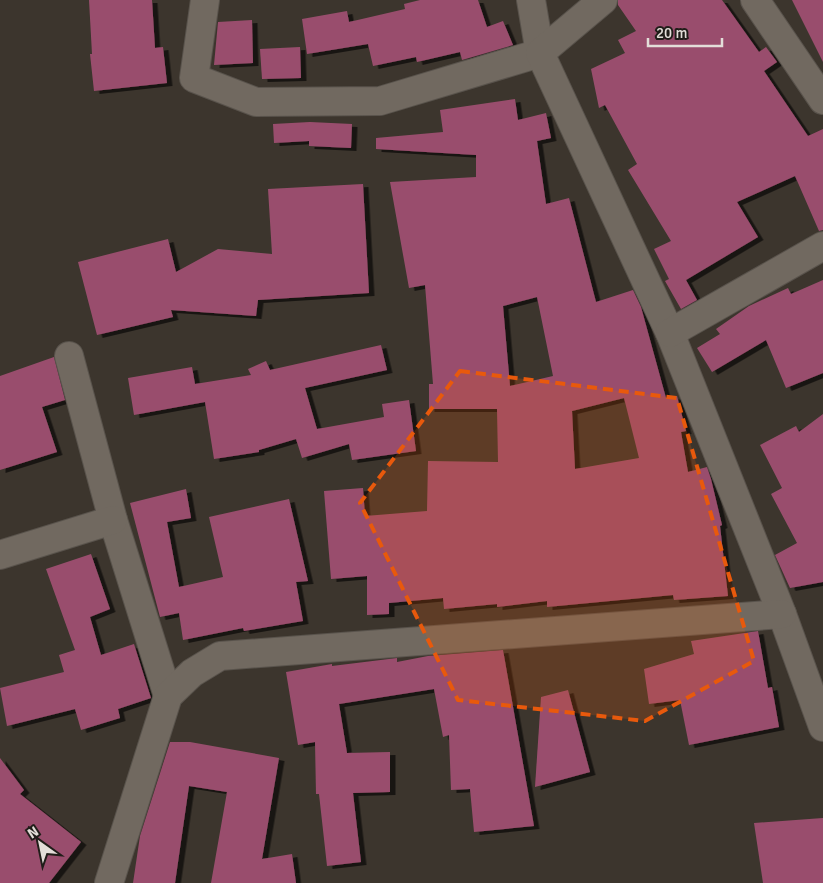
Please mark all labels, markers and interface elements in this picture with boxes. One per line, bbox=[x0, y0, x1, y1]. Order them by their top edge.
scale bar bbox=[648, 15, 722, 47]
text: 20 m bbox=[656, 24, 687, 42]
north arrow bbox=[15, 818, 65, 868]
text: N bbox=[24, 823, 42, 842]

